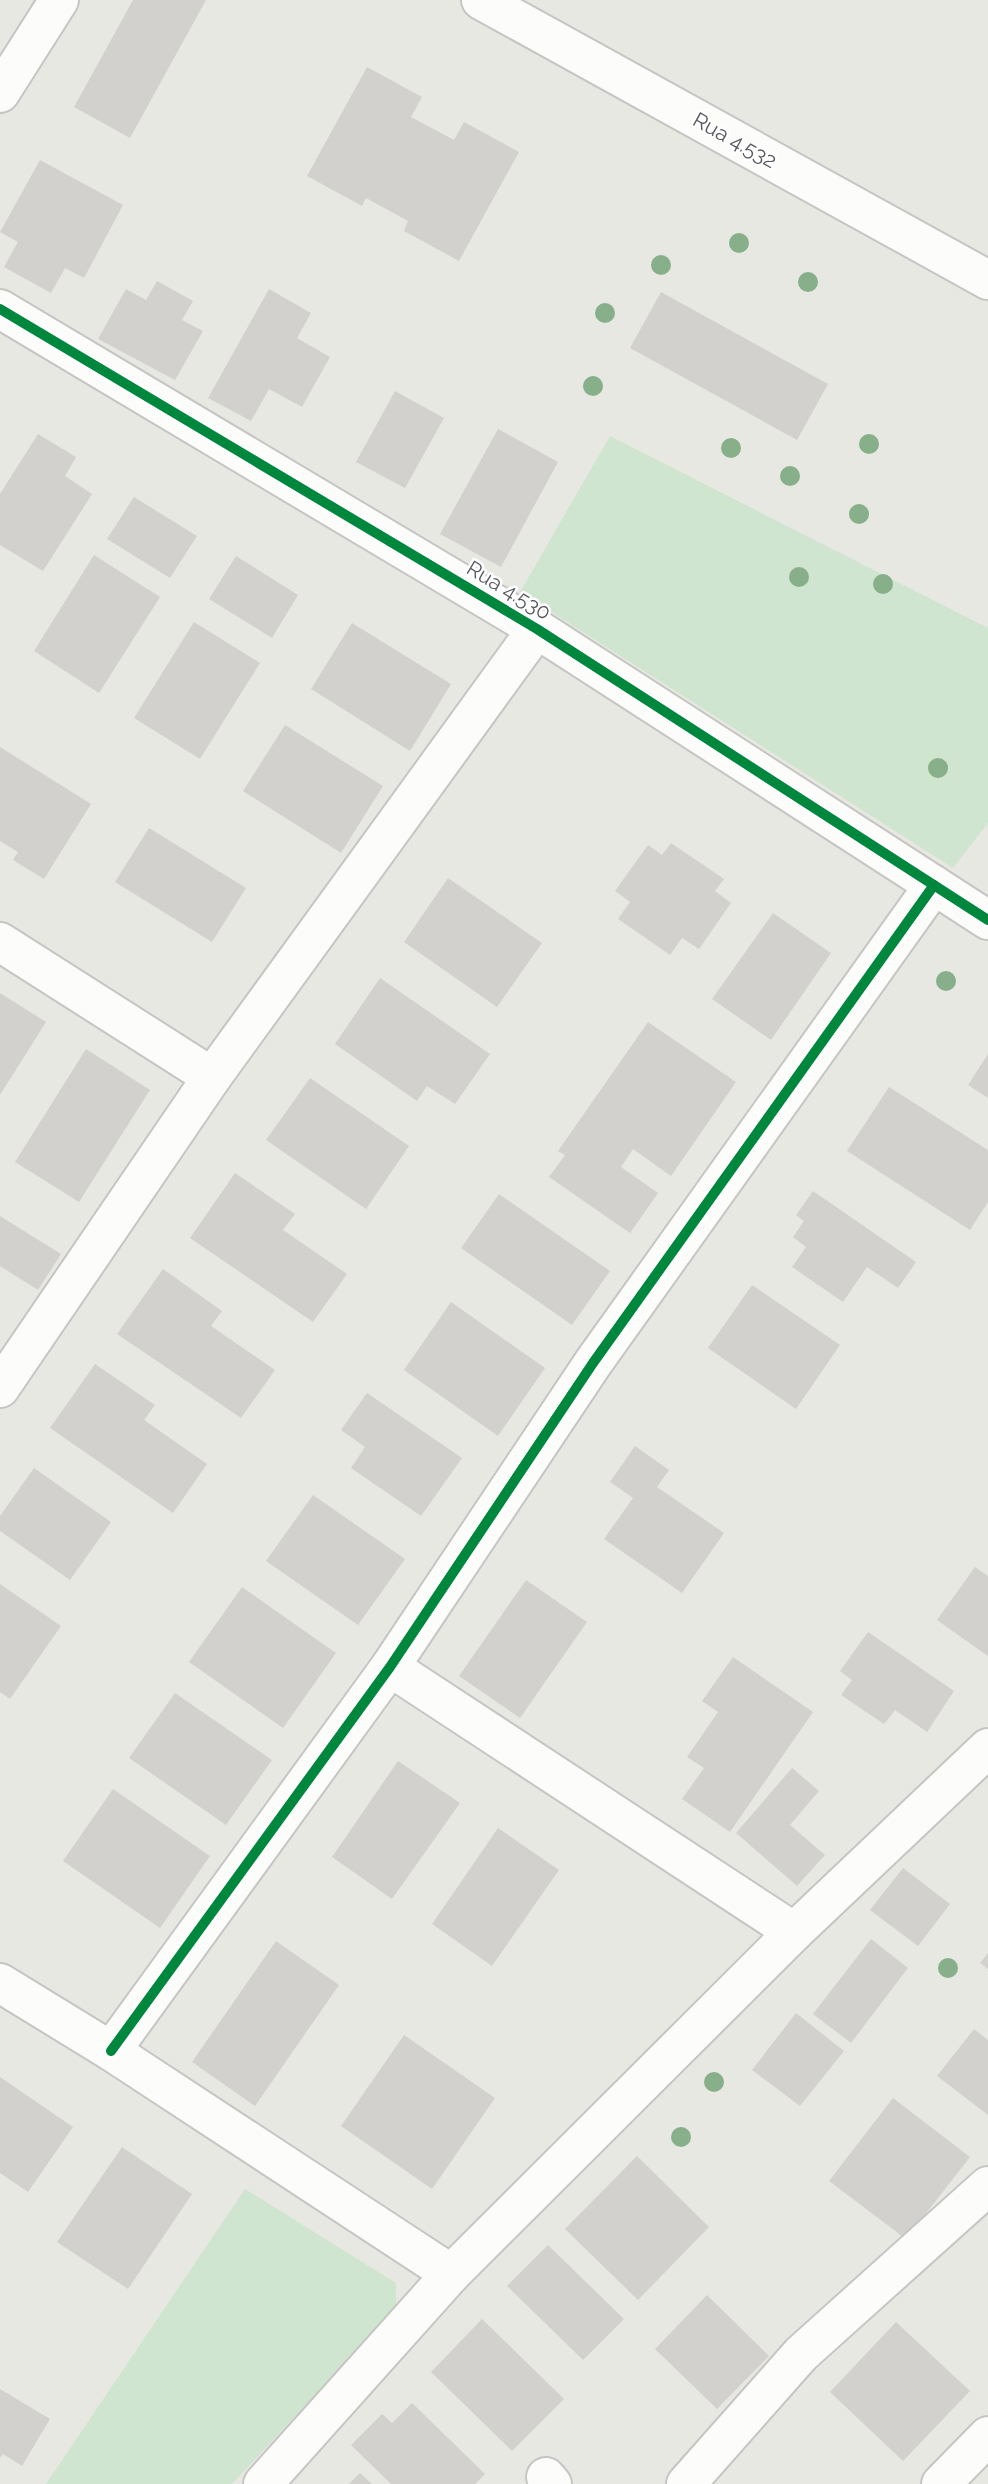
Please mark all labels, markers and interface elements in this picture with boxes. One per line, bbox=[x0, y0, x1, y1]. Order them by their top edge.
street label: Rua 4.532 bbox=[689, 107, 781, 173]
street label: Rua 4.530 bbox=[462, 555, 556, 625]

